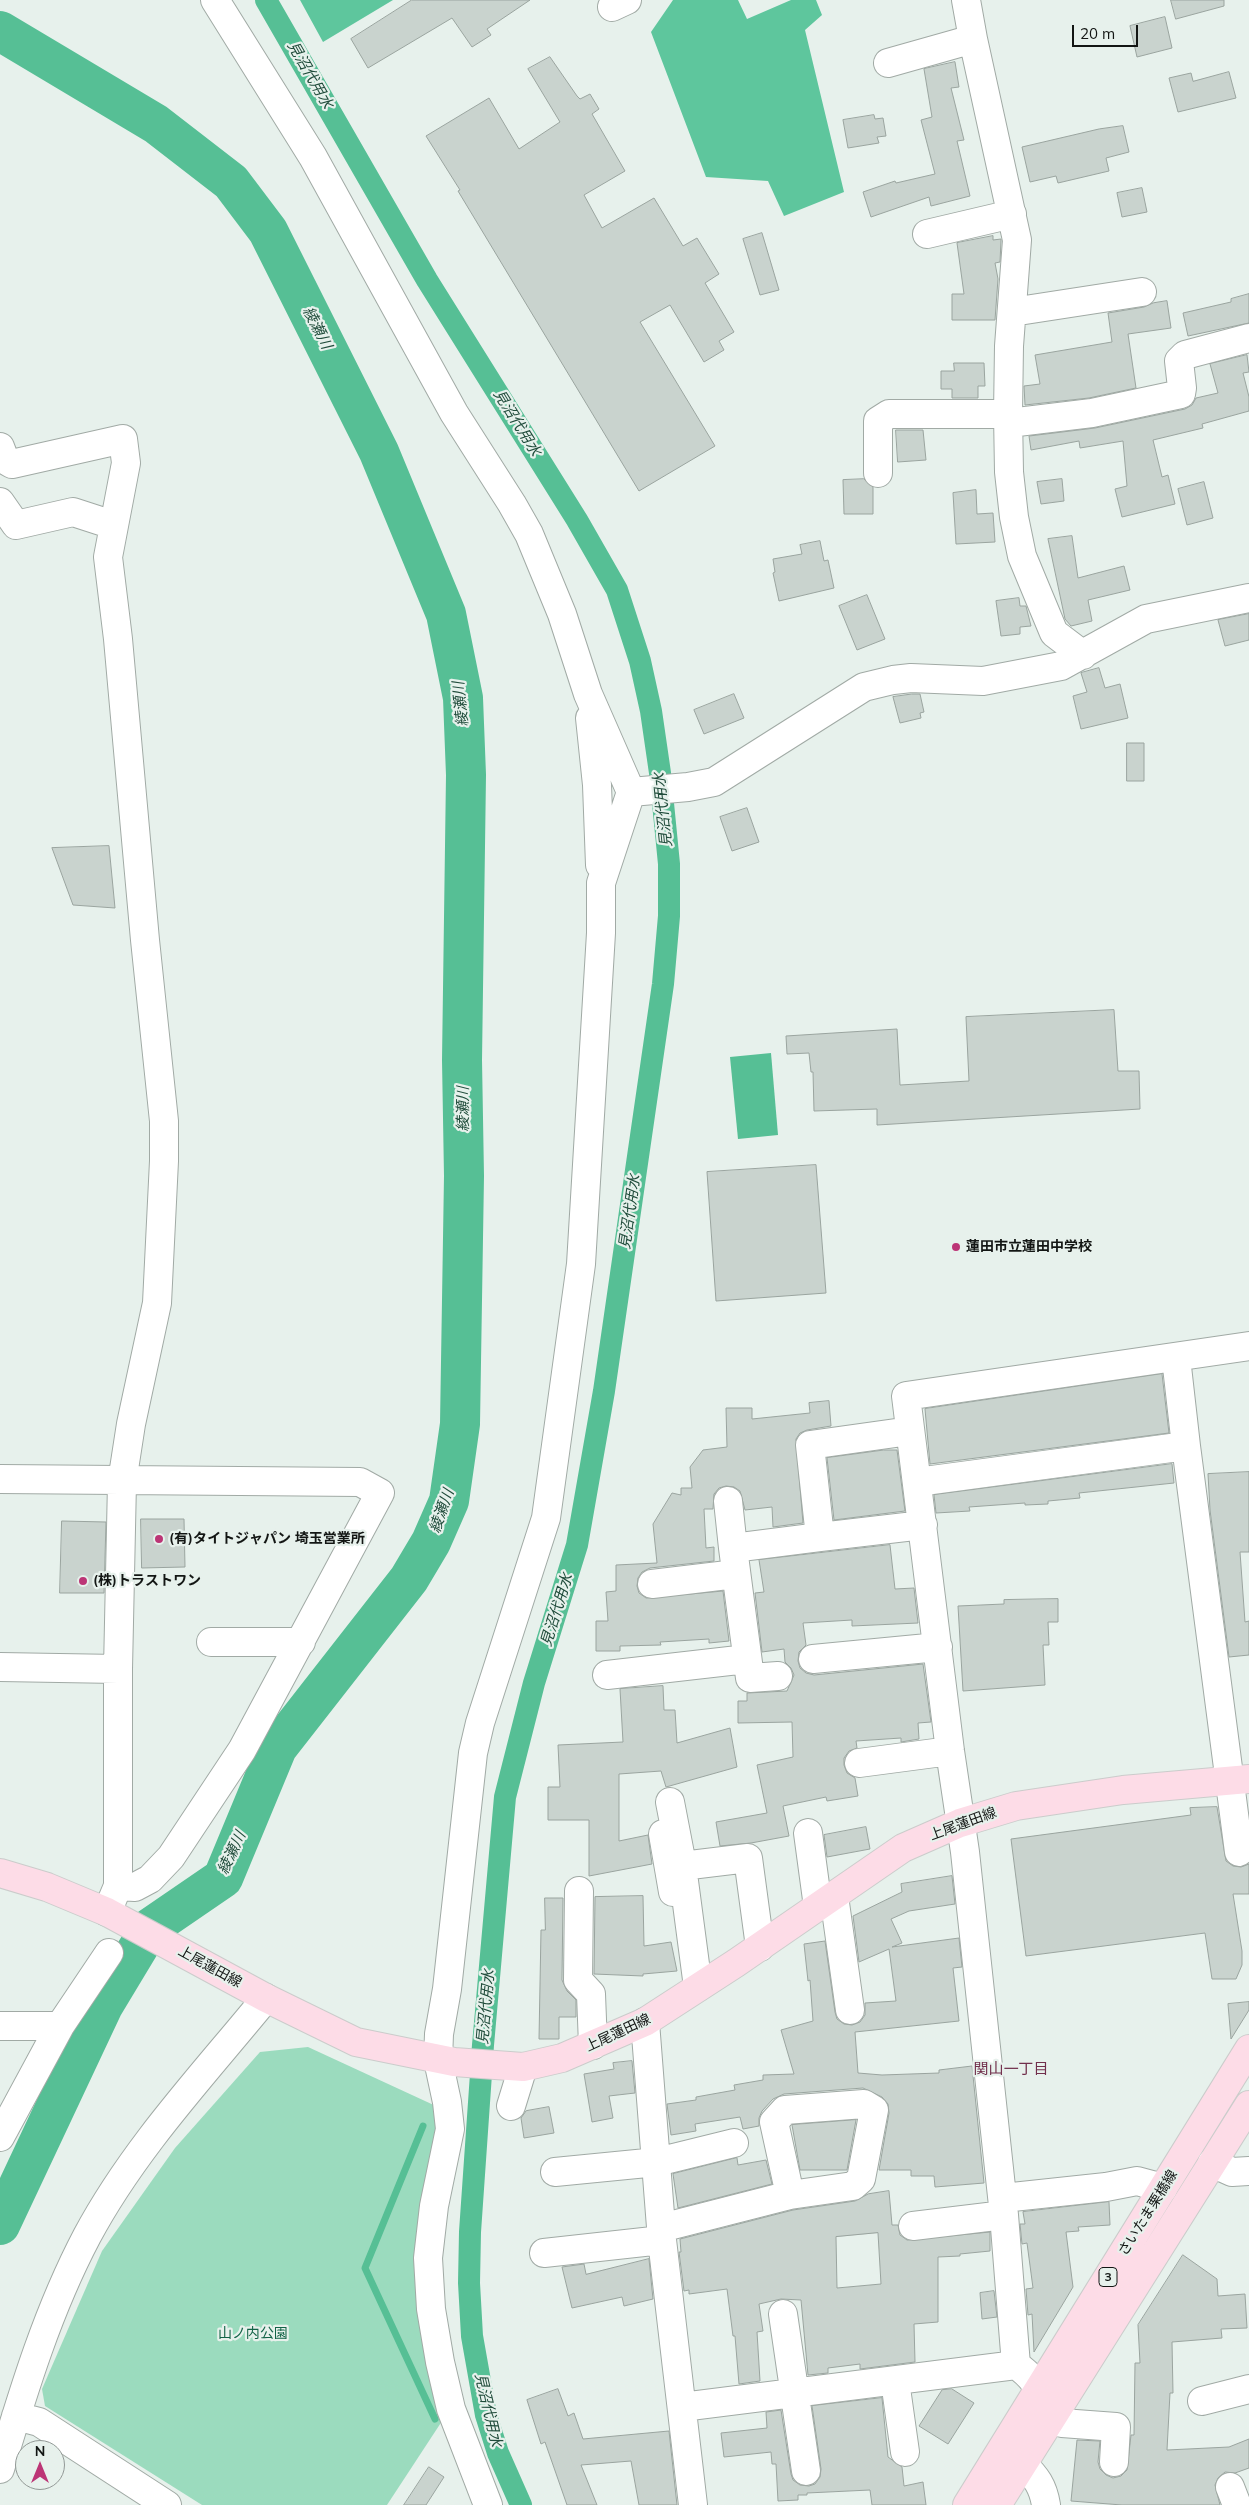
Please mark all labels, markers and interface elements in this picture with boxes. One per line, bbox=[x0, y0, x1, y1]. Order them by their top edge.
scale bar bbox=[1074, 15, 1140, 47]
text: 20 m bbox=[1080, 24, 1115, 43]
water label: 見沼代用水 bbox=[283, 38, 337, 112]
water label: 綾瀬川 bbox=[299, 304, 335, 352]
water label: 見沼代用水 bbox=[489, 386, 545, 460]
water label: 綾瀬川 bbox=[450, 681, 472, 727]
water label: 見沼代用水 bbox=[650, 772, 676, 848]
water label: 綾瀬川 bbox=[454, 1087, 472, 1131]
water label: 見沼代用水 bbox=[616, 1174, 644, 1250]
place label: 蓮田市立蓮田中学校 bbox=[966, 1239, 1092, 1255]
marker: 蓮田市立蓮田中学校 bbox=[950, 1241, 962, 1253]
water label: 綾瀬川 bbox=[426, 1487, 458, 1535]
place label: (有)タイトジャパン 埼玉営業所 bbox=[169, 1531, 365, 1547]
marker: (有)タイトジャパン 埼玉営業所 bbox=[153, 1533, 165, 1545]
water label: 見沼代用水 bbox=[537, 1572, 577, 1648]
place label: (株)トラストワン bbox=[93, 1573, 201, 1589]
marker: (株)トラストワン bbox=[77, 1575, 89, 1587]
street label: 上尾蓮田線 bbox=[927, 1804, 999, 1844]
water label: 綾瀬川 bbox=[214, 1829, 250, 1877]
street label: 上尾蓮田線 bbox=[175, 1943, 245, 1991]
water label: 見沼代用水 bbox=[474, 1969, 498, 2045]
street label: 上尾蓮田線 bbox=[583, 2011, 653, 2055]
district label: 関山一丁目 bbox=[974, 2060, 1048, 2078]
street label: さいたま栗橋線 bbox=[1115, 2167, 1181, 2259]
road number: 3 bbox=[1099, 2268, 1117, 2286]
park label: 山ノ内公園 bbox=[218, 2326, 288, 2342]
water label: 見沼代用水 bbox=[471, 2371, 505, 2449]
north arrow bbox=[15, 2440, 65, 2490]
text: N bbox=[35, 2442, 45, 2460]

